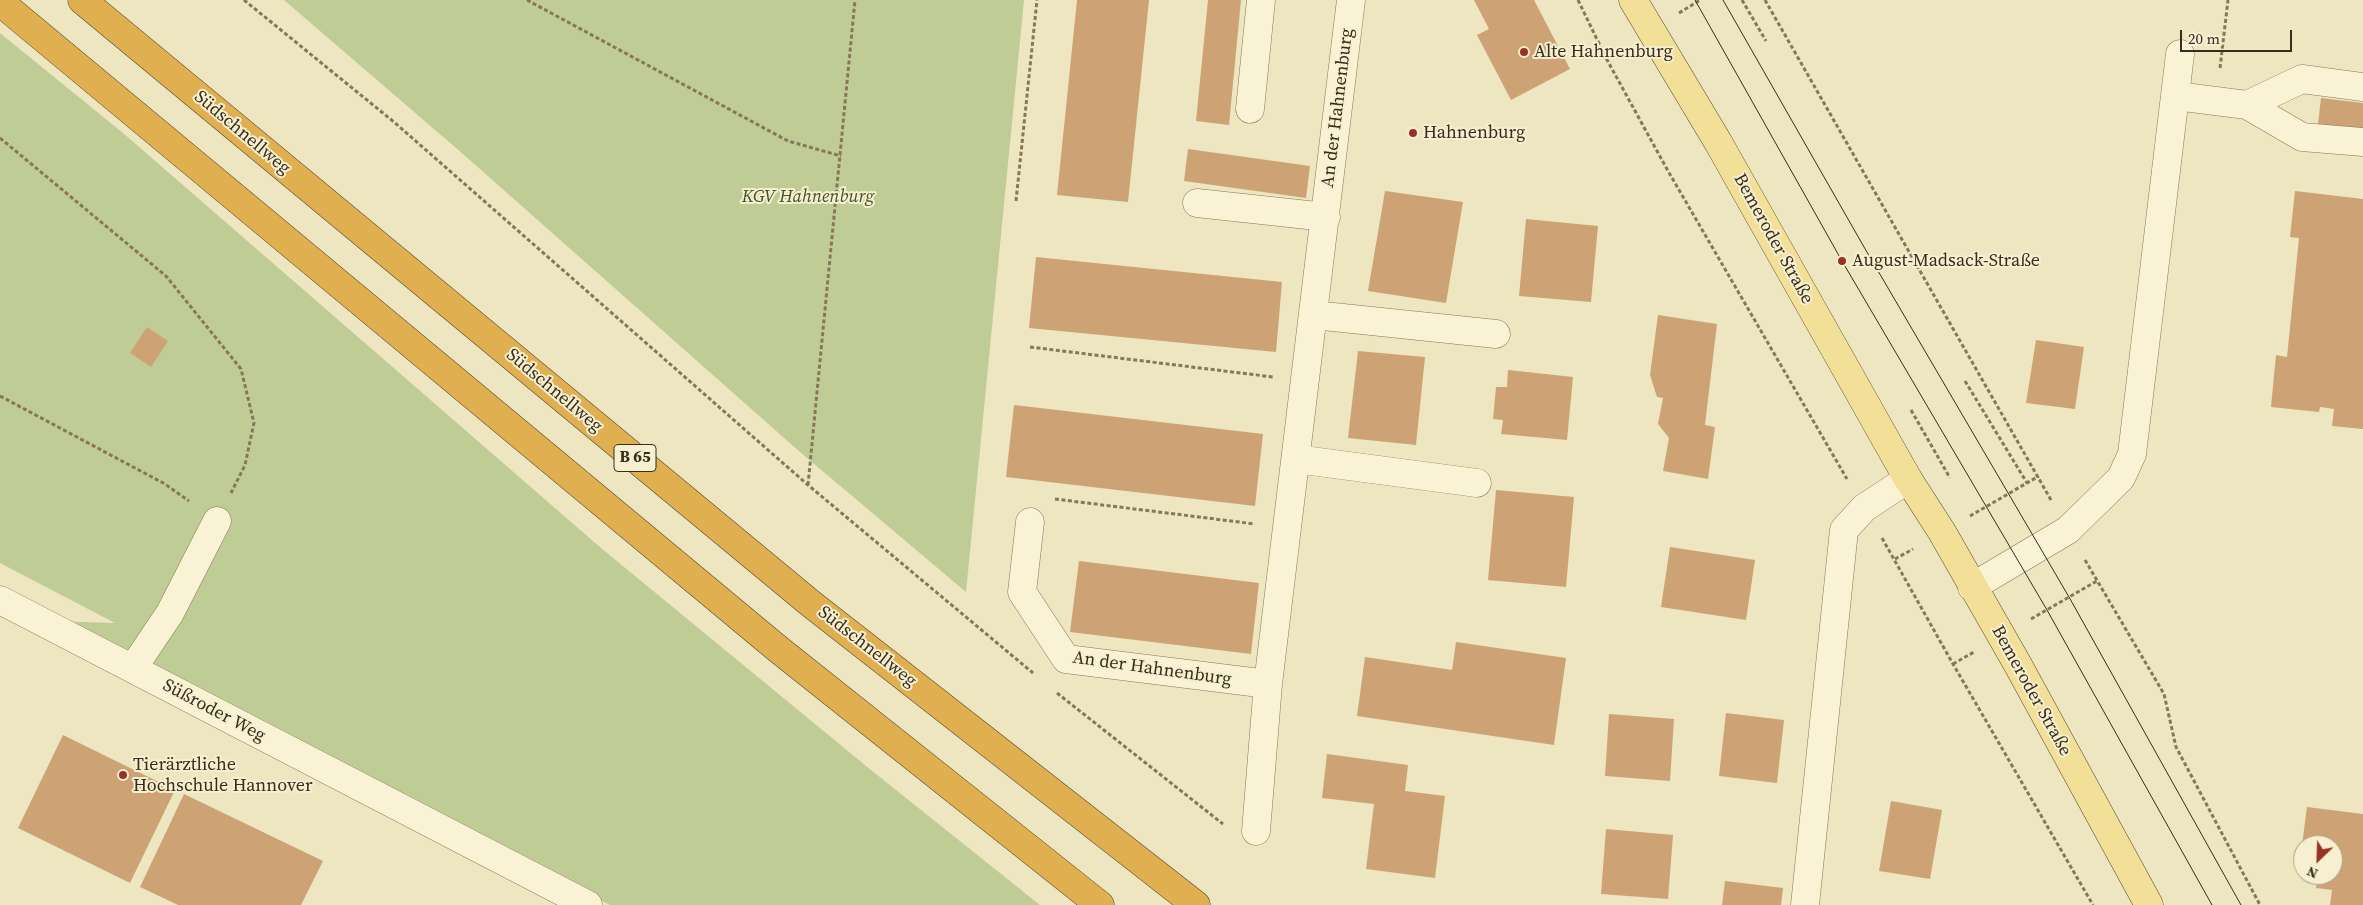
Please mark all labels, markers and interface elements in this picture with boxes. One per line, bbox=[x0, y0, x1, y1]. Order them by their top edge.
scale bar bbox=[2183, 20, 2296, 52]
street label: An der Hahnenburg bbox=[1318, 27, 1358, 189]
text: 20 m bbox=[2188, 28, 2220, 49]
place label: Alte Hahnenburg bbox=[1534, 41, 1673, 63]
marker: Alte Hahnenburg bbox=[1518, 46, 1530, 58]
street label: Südschnellweg bbox=[189, 86, 295, 180]
place label: Hahnenburg bbox=[1423, 122, 1525, 144]
marker: Hahnenburg bbox=[1407, 127, 1419, 139]
street label: Bemeroder Straße bbox=[1728, 170, 1818, 308]
park label: KGV Hahnenburg bbox=[742, 186, 874, 208]
place label: August-Madsack-Straße bbox=[1852, 250, 2040, 272]
marker: August-Madsack-Straße bbox=[1836, 255, 1848, 267]
street label: Südschnellweg bbox=[501, 344, 607, 438]
road number: B 65 bbox=[614, 444, 656, 472]
street label: Südschnellweg bbox=[813, 602, 921, 692]
street label: Bemeroder Straße bbox=[1986, 622, 2076, 760]
street label: An der Hahnenburg bbox=[1071, 647, 1233, 691]
street label: Süßroder Weg bbox=[159, 675, 269, 747]
place label: Tierärztliche Hochschule Hannover bbox=[133, 754, 313, 796]
marker: Tierärztliche Hochschule Hannover bbox=[117, 769, 129, 781]
north arrow bbox=[2293, 835, 2343, 885]
text: N bbox=[2304, 862, 2321, 884]

